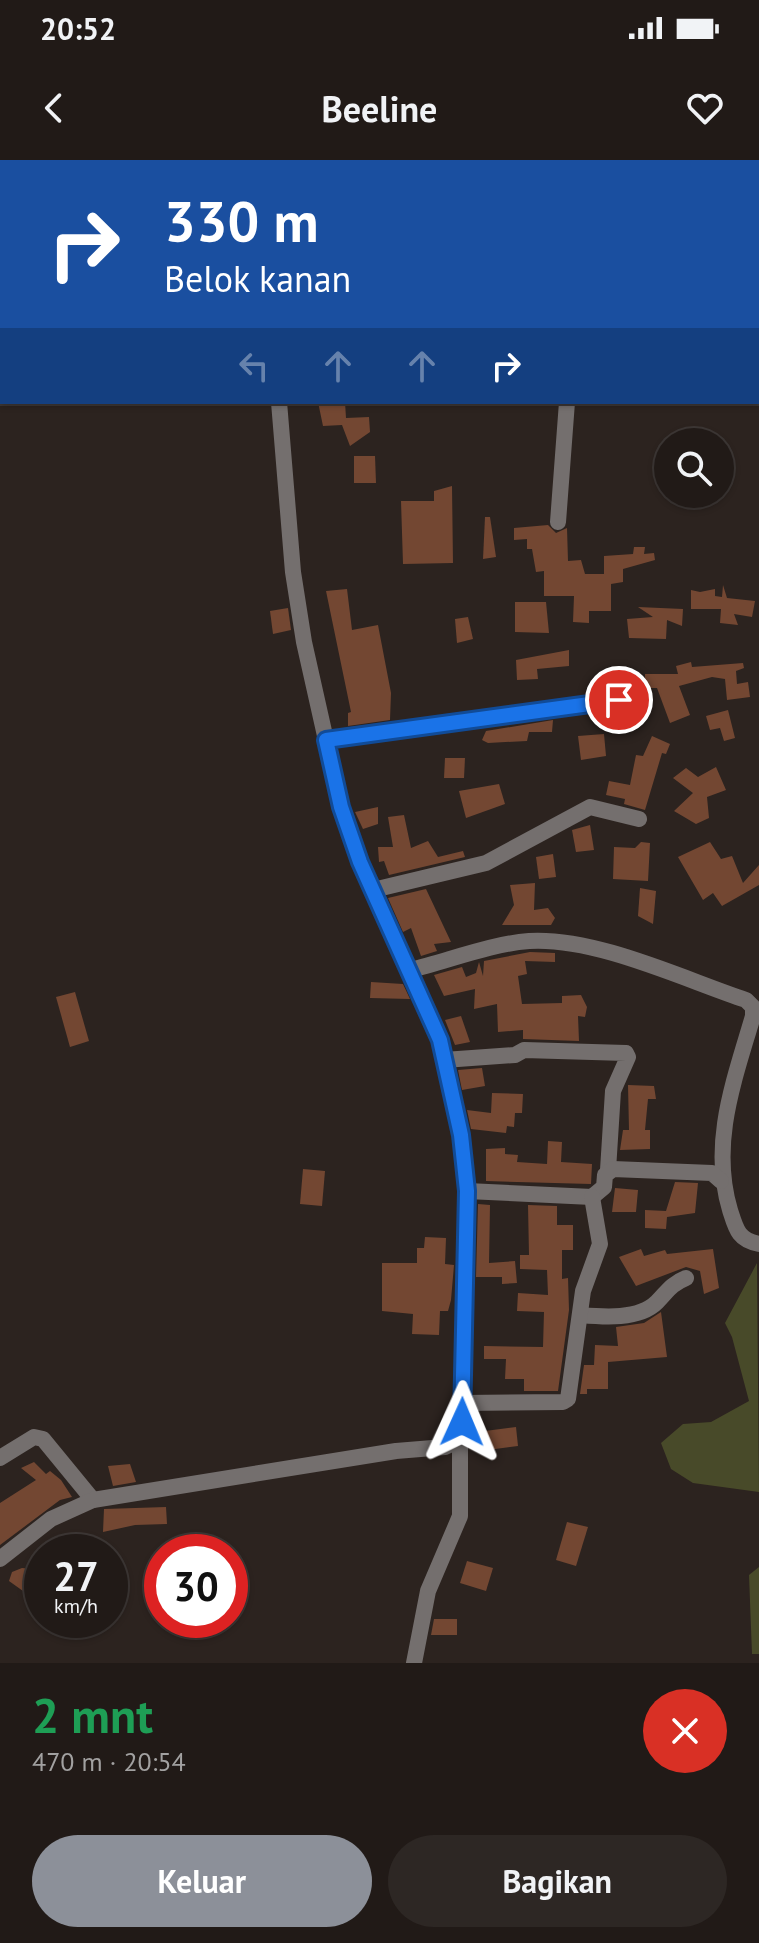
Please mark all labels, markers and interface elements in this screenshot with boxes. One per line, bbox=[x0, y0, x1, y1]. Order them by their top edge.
text: 20:52 bbox=[40, 9, 116, 48]
text: Beeline bbox=[322, 85, 437, 132]
icon: back bbox=[32, 86, 76, 130]
icon: heart bbox=[683, 86, 727, 130]
text: 330 m bbox=[164, 185, 319, 257]
icon: right bbox=[32, 192, 136, 296]
text: Belok kanan bbox=[164, 255, 351, 302]
icon: left bbox=[232, 344, 276, 388]
icon: ahead bbox=[316, 344, 360, 388]
icon: ahead bbox=[400, 344, 444, 388]
icon: right bbox=[484, 344, 528, 388]
map controls bbox=[654, 428, 734, 508]
button: search bbox=[654, 428, 734, 508]
pin bbox=[585, 666, 653, 734]
icon: arrive bbox=[597, 678, 641, 722]
position arrow bbox=[420, 1380, 504, 1464]
speed limit sign: 30 bbox=[144, 1534, 248, 1638]
text: 27 bbox=[53, 1550, 99, 1602]
text: km/h bbox=[54, 1593, 98, 1619]
text: 2 mnt bbox=[32, 1684, 153, 1746]
button: close bbox=[643, 1689, 727, 1773]
text: 470 m · 20:54 bbox=[32, 1745, 186, 1778]
button: Keluar bbox=[32, 1835, 372, 1927]
button: Bagikan bbox=[388, 1835, 727, 1927]

